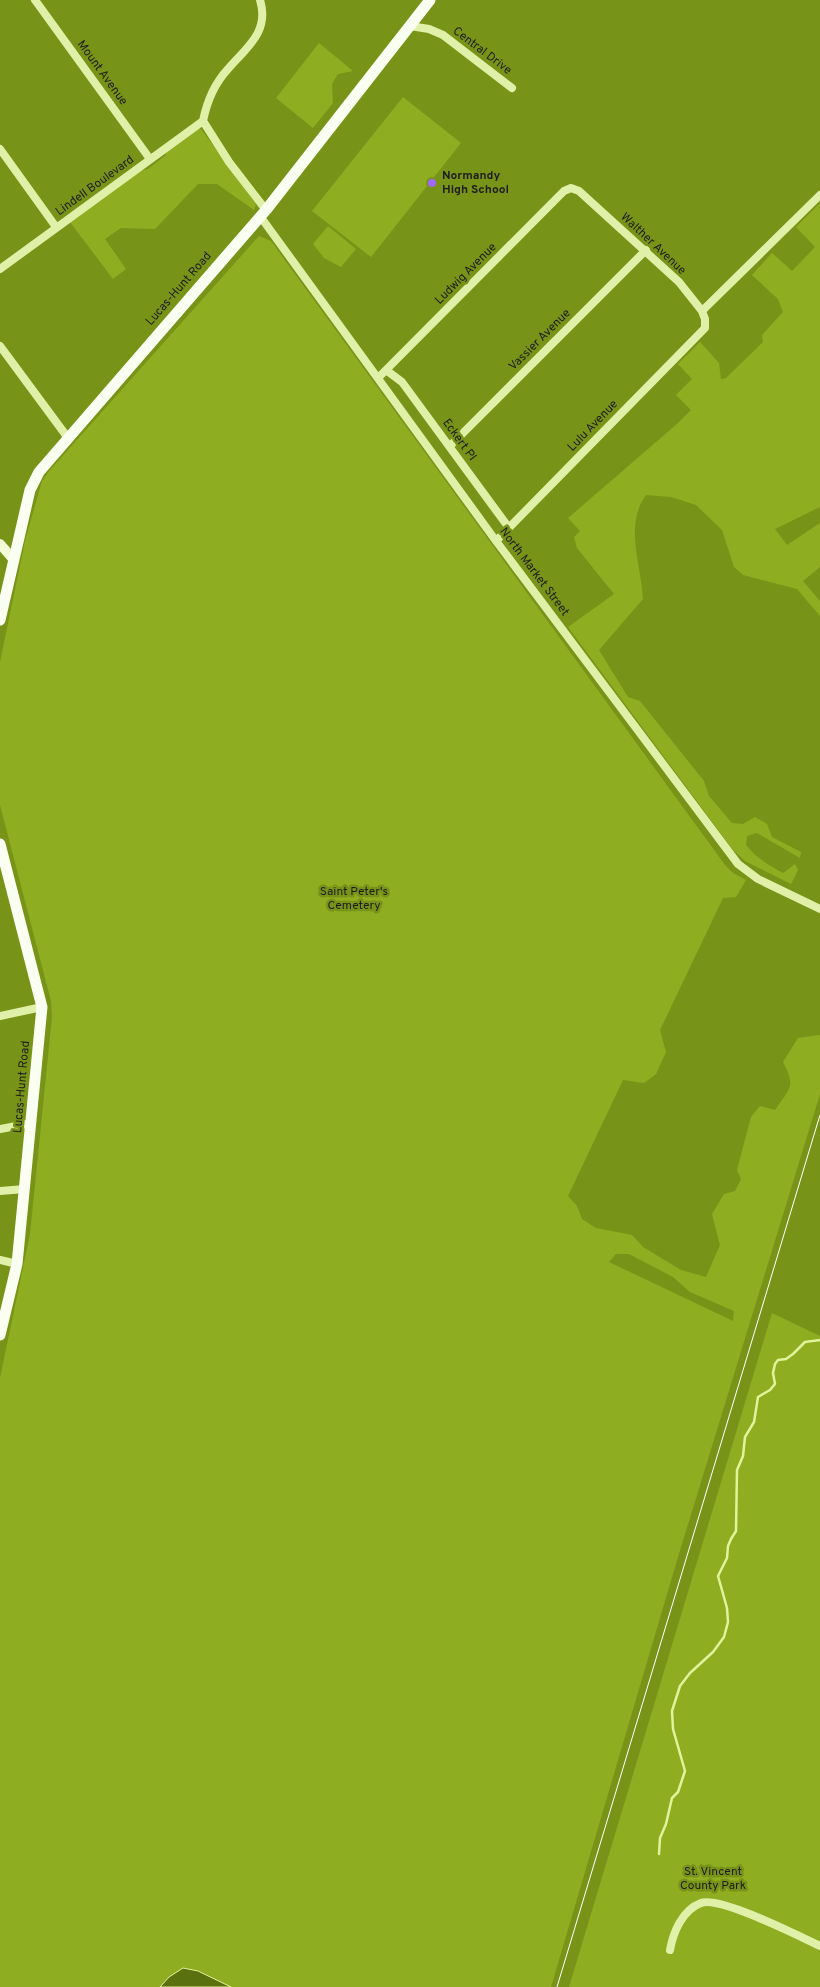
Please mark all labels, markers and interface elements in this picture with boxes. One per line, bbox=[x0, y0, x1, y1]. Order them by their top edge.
street label: Central Drive bbox=[449, 23, 515, 79]
street label: Mount Avenue bbox=[73, 37, 131, 109]
street label: Lindell Boulevard bbox=[53, 152, 137, 220]
place label: Normandy High School bbox=[442, 168, 509, 198]
marker: Normandy High School bbox=[426, 177, 438, 189]
street label: Walther Avenue bbox=[617, 209, 689, 279]
street label: Ludwig Avenue bbox=[432, 240, 500, 308]
street label: Lucas-Hunt Road bbox=[143, 249, 215, 329]
street label: Vassier Avenue bbox=[506, 306, 574, 374]
street label: Lulu Avenue bbox=[564, 397, 622, 455]
street label: Eckert Pl bbox=[438, 416, 480, 464]
street label: North Market Street bbox=[495, 524, 573, 620]
park label: Saint Peter's Cemetery bbox=[320, 884, 388, 914]
street label: Lucas-Hunt Road bbox=[10, 1040, 34, 1134]
park label: St. Vincent County Park bbox=[680, 1864, 746, 1894]

